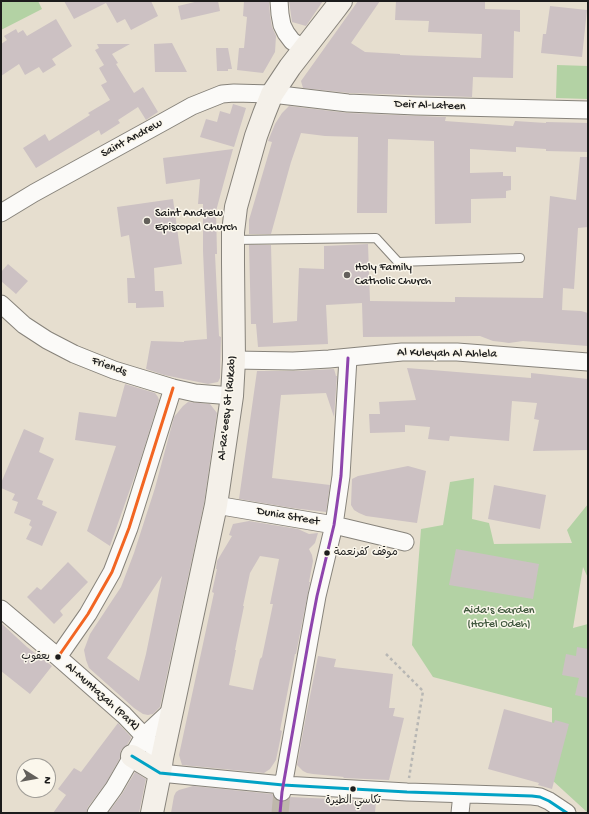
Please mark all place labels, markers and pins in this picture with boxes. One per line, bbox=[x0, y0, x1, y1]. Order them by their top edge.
place label: Saint Andrew Episcopal Church bbox=[155, 207, 237, 235]
marker: Saint Andrew Episcopal Church bbox=[142, 216, 152, 226]
place label: Holy Family Catholic Church bbox=[355, 261, 431, 289]
marker: Holy Family Catholic Church bbox=[342, 270, 352, 280]
place label: موقف كفرنعمة bbox=[334, 546, 398, 560]
marker: موقف كفرنعمة bbox=[322, 548, 332, 558]
place label: يعقوب bbox=[21, 650, 50, 664]
marker: يعقوب bbox=[53, 652, 63, 662]
marker: تكاسي الطيرة bbox=[348, 784, 358, 794]
place label: تكاسي الطيرة bbox=[325, 794, 381, 808]

